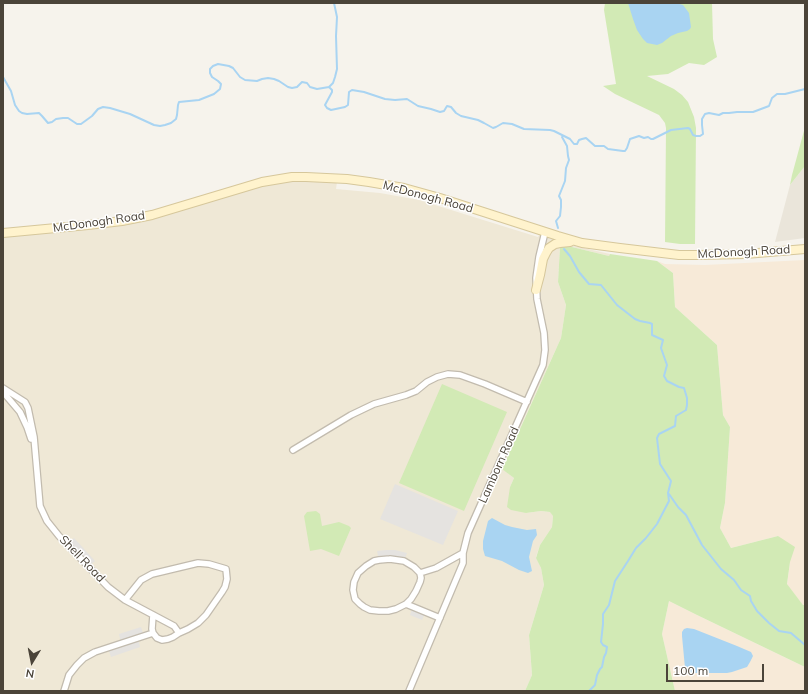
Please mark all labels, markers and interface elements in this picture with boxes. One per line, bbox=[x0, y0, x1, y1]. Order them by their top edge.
street label: McDonogh Road bbox=[381, 178, 475, 216]
street label: McDonogh Road bbox=[52, 208, 146, 236]
street label: McDonogh Road bbox=[697, 242, 791, 262]
street label: Lamborn Road bbox=[476, 424, 522, 506]
street label: Shell Road bbox=[56, 533, 108, 585]
north arrow bbox=[12, 642, 52, 682]
scale bar bbox=[668, 656, 766, 682]
text: 100 m bbox=[673, 663, 708, 678]
text: N bbox=[25, 666, 35, 681]

